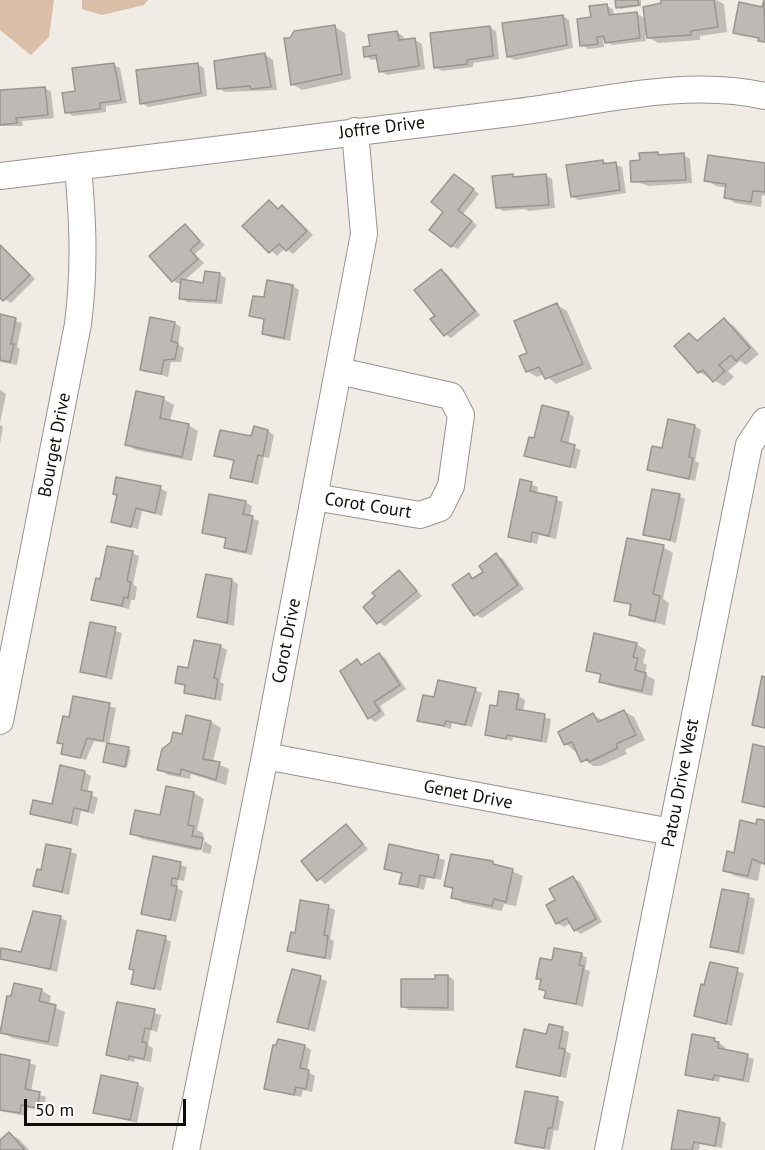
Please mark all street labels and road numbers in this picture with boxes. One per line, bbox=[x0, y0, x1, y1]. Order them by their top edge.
street label: Joffre Drive bbox=[338, 112, 426, 144]
street label: Bourget Drive bbox=[34, 391, 76, 499]
street label: Corot Court bbox=[323, 488, 413, 524]
street label: Corot Drive bbox=[268, 597, 306, 685]
street label: Patou Drive West bbox=[658, 717, 704, 849]
street label: Genet Drive bbox=[422, 776, 514, 814]

